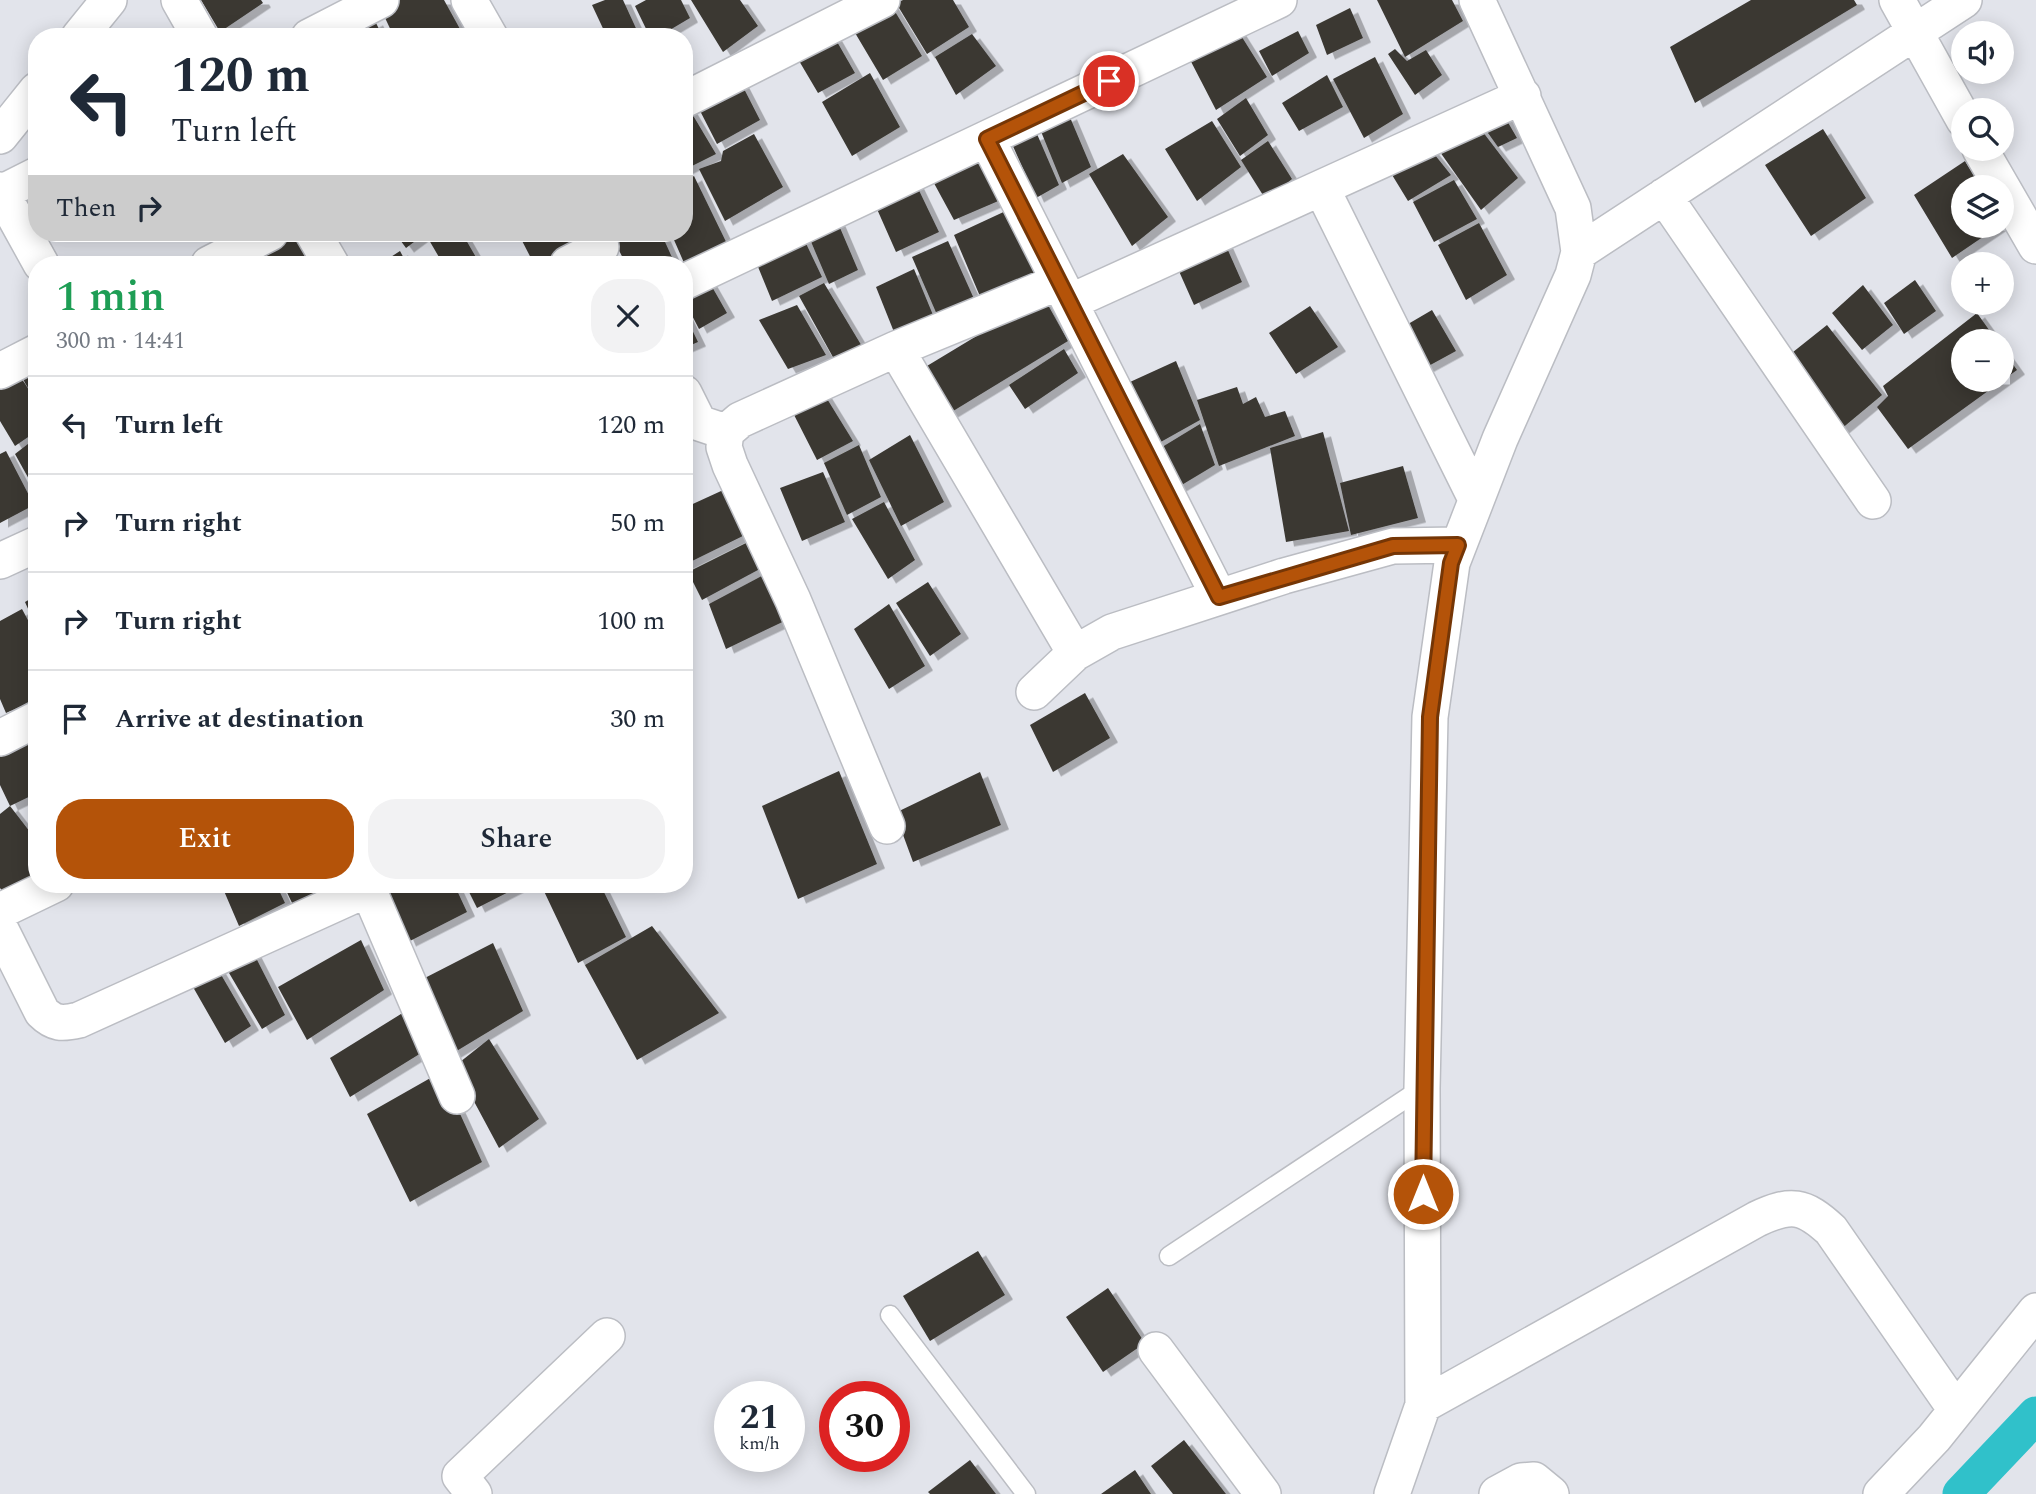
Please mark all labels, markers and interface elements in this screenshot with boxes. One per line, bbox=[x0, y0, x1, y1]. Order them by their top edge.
map controls bbox=[1951, 21, 2014, 392]
button: sound bbox=[1951, 21, 2014, 84]
text: 120 m bbox=[171, 39, 310, 114]
pin bbox=[1079, 51, 1139, 111]
icon: left bbox=[56, 56, 147, 147]
icon: arrive bbox=[1090, 62, 1128, 100]
button: search bbox=[1951, 98, 2014, 161]
text: Turn left bbox=[171, 107, 297, 156]
button: layers bbox=[1951, 175, 2014, 238]
text: Then bbox=[56, 188, 116, 228]
icon: right bbox=[130, 189, 168, 227]
button: + bbox=[1951, 252, 2014, 315]
text: 1 min bbox=[56, 266, 165, 329]
button: close bbox=[591, 279, 665, 353]
text: 300 m · 14:41 bbox=[56, 324, 185, 359]
button: − bbox=[1951, 329, 2014, 392]
text: Turn left bbox=[115, 405, 223, 445]
text: 120 m bbox=[597, 405, 665, 445]
icon: left bbox=[56, 406, 94, 444]
text: Turn right bbox=[115, 503, 242, 543]
text: 50 m bbox=[610, 503, 665, 543]
icon: right bbox=[56, 504, 94, 542]
text: Turn right bbox=[115, 601, 242, 641]
text: 100 m bbox=[597, 601, 665, 641]
icon: right bbox=[56, 602, 94, 640]
text: Arrive at destination bbox=[115, 699, 364, 739]
text: 30 m bbox=[610, 699, 665, 739]
icon: arrive bbox=[56, 700, 94, 738]
button: Exit bbox=[56, 799, 354, 879]
button: Share bbox=[368, 799, 665, 879]
position arrow bbox=[1386, 1157, 1460, 1231]
speed limit sign: 30 bbox=[819, 1381, 910, 1472]
text: 21 bbox=[740, 1391, 779, 1444]
text: km/h bbox=[739, 1430, 780, 1457]

